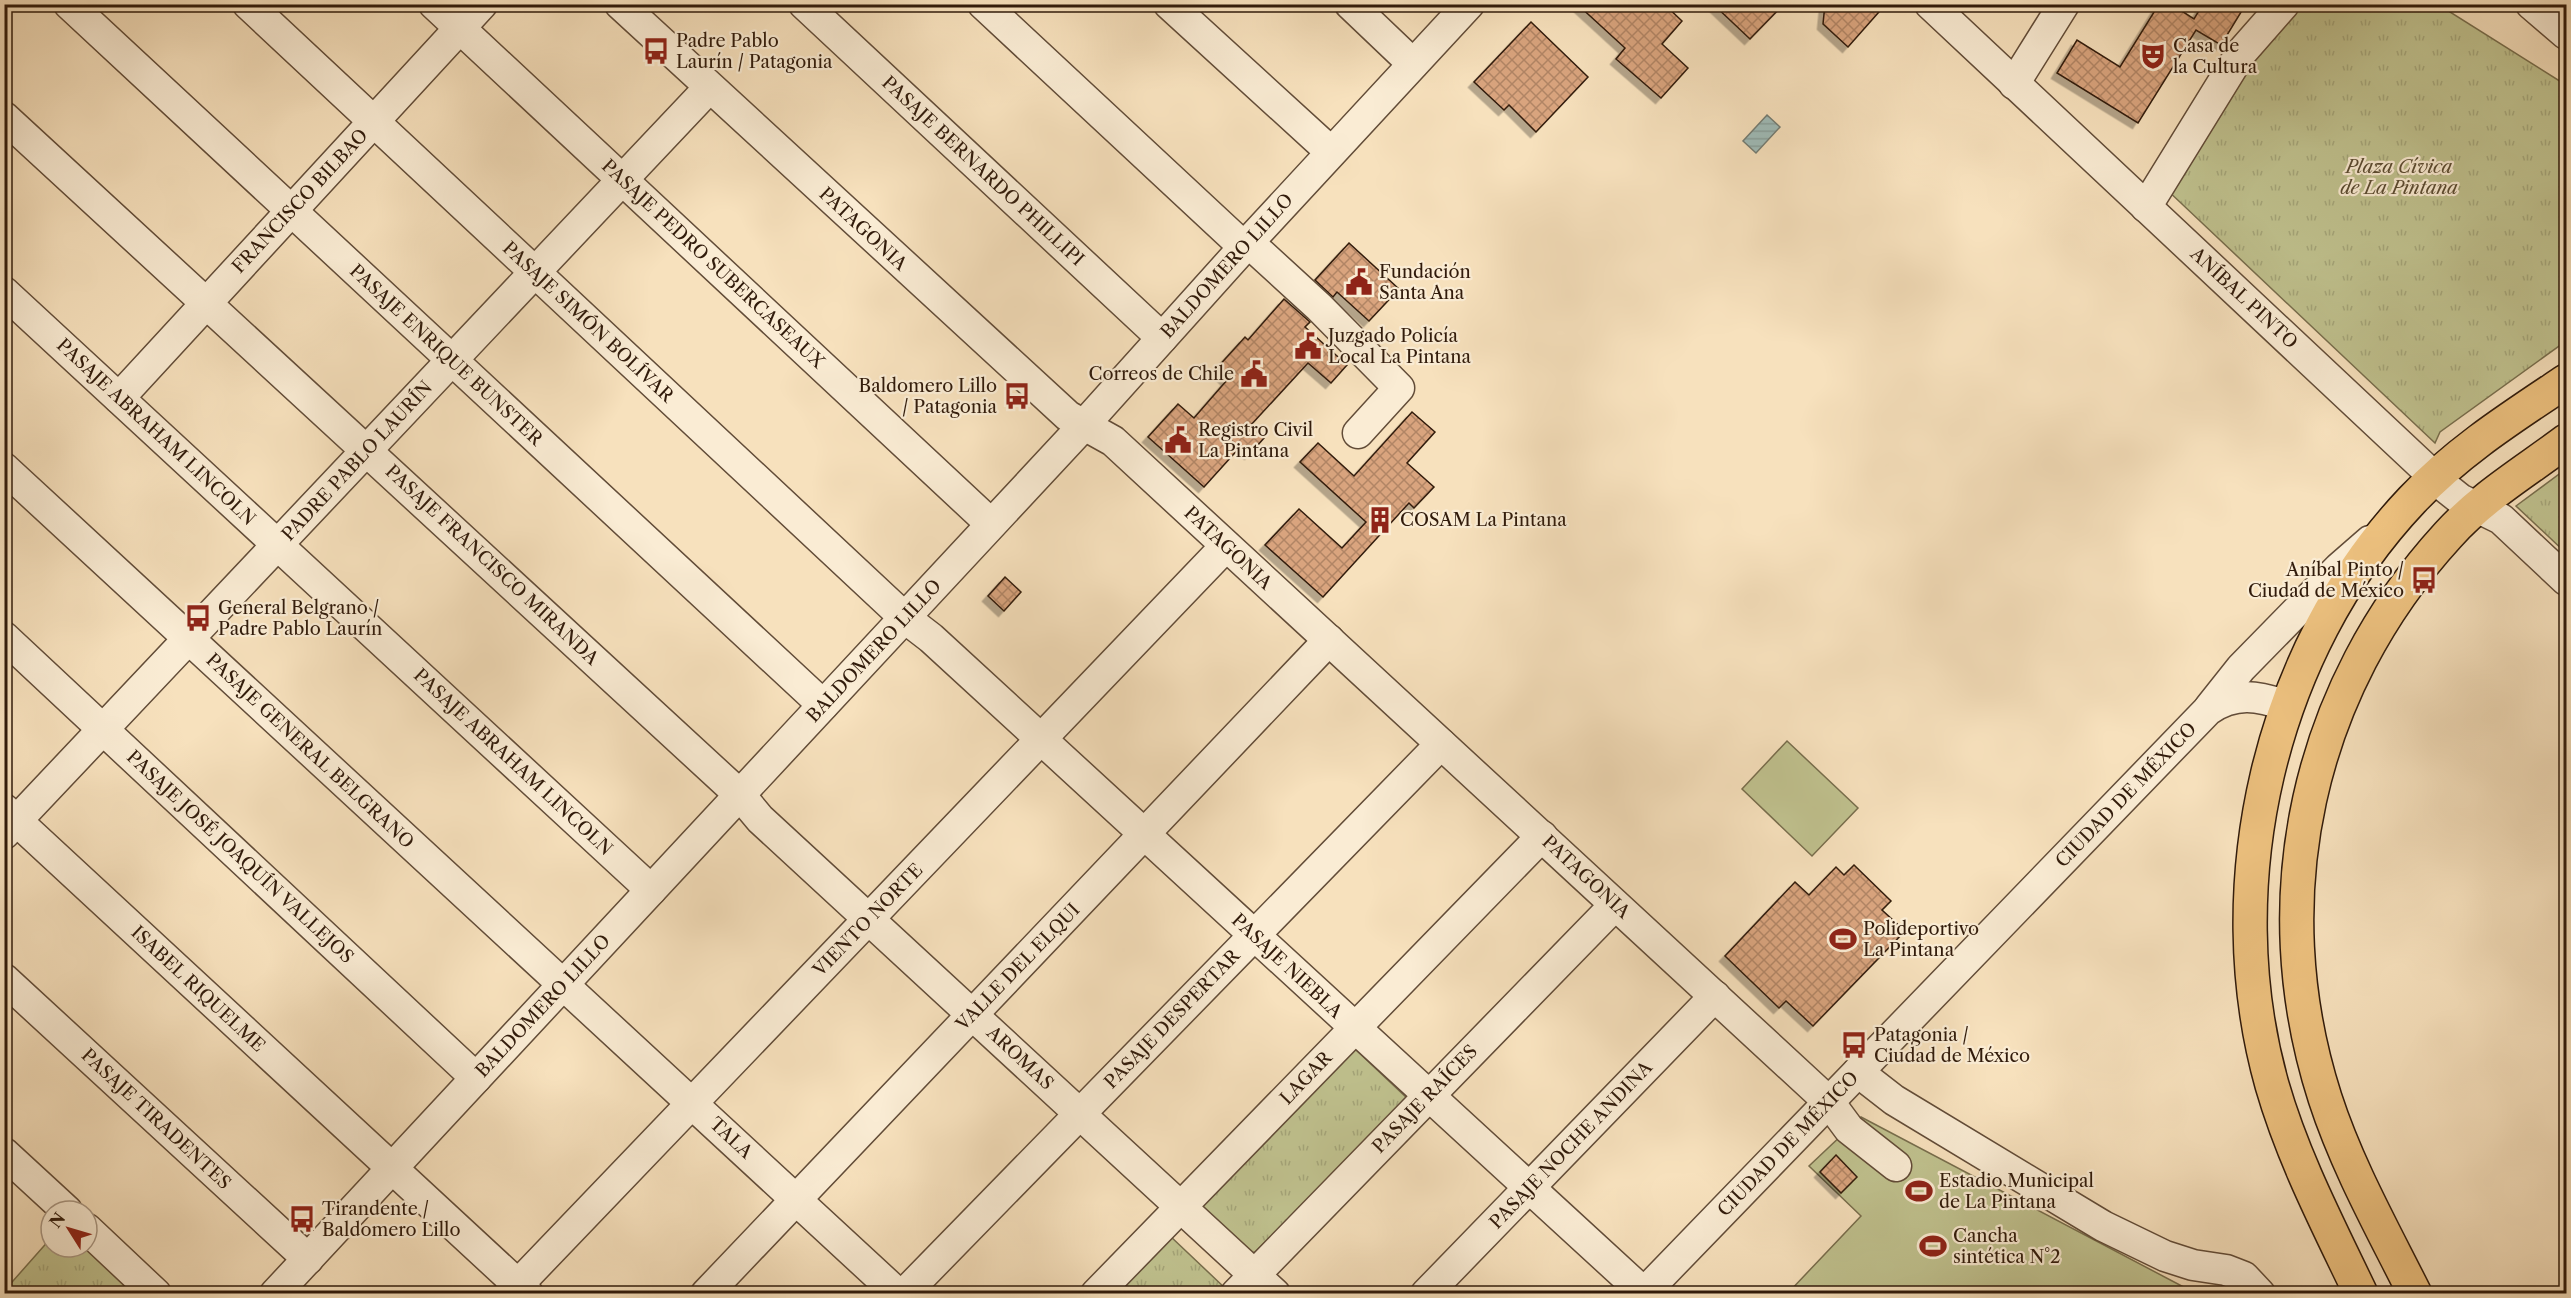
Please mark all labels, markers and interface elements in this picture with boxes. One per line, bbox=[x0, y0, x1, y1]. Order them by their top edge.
place label: Padre Pablo Laurín / Patagonia bbox=[676, 30, 833, 73]
place label: Casa de la Cultura bbox=[2173, 35, 2258, 78]
bus stop icon: Padre Pablo Laurín / Patagonia bbox=[641, 36, 671, 66]
theatre icon: Casa de la Cultura bbox=[2138, 41, 2168, 71]
street label: PASAJE BERNARDO PHILLIPI bbox=[877, 71, 1089, 271]
street label: FRANCISCO BILBAO bbox=[228, 124, 372, 278]
street label: PASAJE PEDRO SUBERCASEAUX bbox=[597, 155, 830, 374]
park label: Plaza Cívica de La Pintana bbox=[2340, 156, 2458, 199]
street label: PATAGONIA bbox=[815, 183, 912, 276]
street label: BALDOMERO LILLO bbox=[1156, 189, 1298, 343]
street label: PASAJE SIMÓN BOLÍVAR bbox=[498, 236, 679, 408]
street label: ANÍBAL PINTO bbox=[2185, 241, 2303, 353]
street label: PASAJE ENRIQUE BUNSTER bbox=[345, 260, 548, 451]
place label: Fundación Santa Ana bbox=[1379, 261, 1471, 304]
public building icon: Fundación Santa Ana bbox=[1344, 267, 1374, 297]
place label: Juzgado Policía Local La Pintana bbox=[1325, 325, 1472, 368]
public building icon: Juzgado Policía Local La Pintana bbox=[1293, 331, 1323, 361]
street label: PASAJE ABRAHAM LINCOLN bbox=[52, 334, 260, 530]
public building icon: Correos de Chile bbox=[1239, 359, 1269, 389]
place label: Correos de Chile bbox=[1089, 363, 1234, 385]
place label: Baldomero Lillo / Patagonia bbox=[859, 375, 998, 418]
street label: PADRE PABLO LAURÍN bbox=[276, 376, 437, 545]
bus stop icon: Baldomero Lillo / Patagonia bbox=[1002, 381, 1032, 411]
place label: Registro Civil La Pintana bbox=[1198, 419, 1313, 462]
public building icon: Registro Civil La Pintana bbox=[1163, 425, 1193, 455]
street label: PASAJE FRANCISCO MIRANDA bbox=[381, 460, 604, 670]
street label: PATAGONIA bbox=[1180, 502, 1277, 595]
building icon: COSAM La Pintana bbox=[1365, 505, 1395, 535]
place label: COSAM La Pintana bbox=[1400, 509, 1567, 531]
place label: Aníbal Pinto / Ciudad de México bbox=[2248, 559, 2404, 602]
bus stop icon: Aníbal Pinto / Ciudad de México bbox=[2409, 565, 2439, 595]
street label: BALDOMERO LILLO bbox=[802, 575, 946, 727]
place label: General Belgrano / Padre Pablo Laurín bbox=[218, 597, 382, 640]
bus stop icon: General Belgrano / Padre Pablo Laurín bbox=[183, 603, 213, 633]
street label: PASAJE GENERAL BELGRANO bbox=[202, 649, 418, 853]
street label: PASAJE ABRAHAM LINCOLN bbox=[409, 664, 617, 860]
street label: CIUDAD DE MÉXICO bbox=[2050, 717, 2201, 872]
street label: PASAJE JOSÉ JOAQUÍN VALLEJOS bbox=[122, 745, 359, 968]
street label: PATAGONIA bbox=[1538, 831, 1635, 924]
street label: VIENTO NORTE bbox=[808, 859, 927, 982]
street label: VALLE DEL ELQUI bbox=[951, 899, 1084, 1036]
street label: PASAJE NIEBLA bbox=[1227, 909, 1347, 1023]
place label: Polideportivo La Pintana bbox=[1863, 918, 1979, 961]
street label: ISABEL RIQUELME bbox=[127, 921, 269, 1057]
sports icon: Polideportivo La Pintana bbox=[1828, 924, 1858, 954]
street label: BALDOMERO LILLO bbox=[471, 930, 615, 1082]
street label: PASAJE DESPERTAR bbox=[1100, 944, 1245, 1093]
street label: AROMAS bbox=[981, 1021, 1058, 1094]
place label: Patagonia / Ciudad de México bbox=[1874, 1024, 2030, 1067]
bus stop icon: Patagonia / Ciudad de México bbox=[1839, 1030, 1869, 1060]
street label: PASAJE RAÍCES bbox=[1367, 1040, 1482, 1158]
street label: PASAJE TIRADENTES bbox=[77, 1044, 235, 1194]
street label: LAGAR bbox=[1275, 1046, 1337, 1109]
street label: PASAJE NOCHE ANDINA bbox=[1485, 1056, 1657, 1233]
street label: CIUDAD DE MÉXICO bbox=[1712, 1066, 1863, 1221]
street label: TALA bbox=[705, 1113, 757, 1164]
place label: Estadio Municipal de La Pintana bbox=[1939, 1170, 2094, 1213]
sports icon: Estadio Municipal de La Pintana bbox=[1904, 1176, 1934, 1206]
place label: Tirandente / Baldomero Lillo bbox=[322, 1198, 460, 1241]
north arrow bbox=[39, 1199, 99, 1259]
bus stop icon: Tirandente / Baldomero Lillo bbox=[287, 1204, 317, 1234]
text: N bbox=[45, 1208, 69, 1232]
place label: Cancha sintética N°2 bbox=[1953, 1225, 2061, 1268]
sports icon: Cancha sintética N°2 bbox=[1918, 1231, 1948, 1261]

